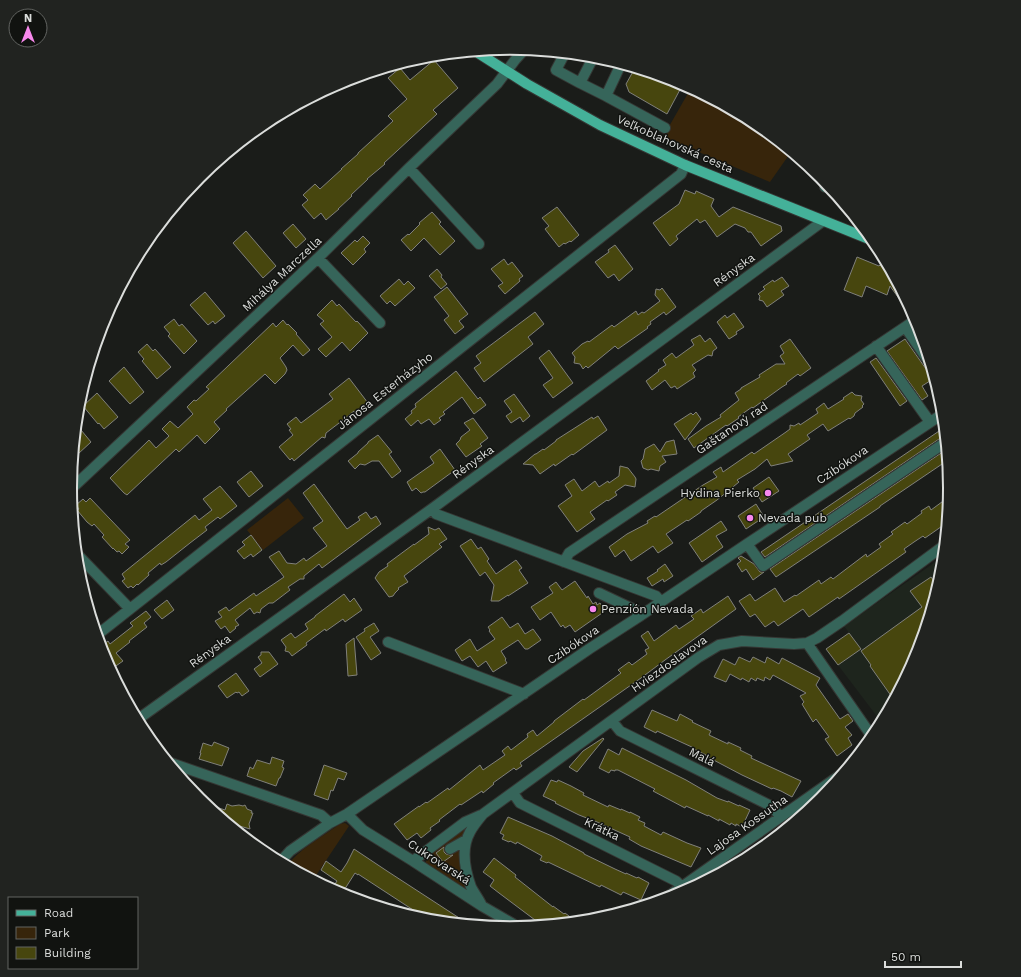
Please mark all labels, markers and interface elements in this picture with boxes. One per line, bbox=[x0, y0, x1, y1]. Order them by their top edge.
north arrow bbox=[8, 8, 48, 48]
text: N bbox=[24, 12, 32, 25]
street label: Veľkoblahovská cesta bbox=[615, 112, 736, 176]
street label: Mihálya Marczella bbox=[239, 233, 325, 314]
street label: Rényska bbox=[711, 250, 758, 290]
street label: Jánosa Esterházyho bbox=[335, 349, 435, 433]
street label: Gaštanový rad bbox=[693, 399, 771, 457]
street label: Rényska bbox=[450, 442, 497, 482]
street label: Czibókova bbox=[814, 443, 871, 487]
place label: Hydina Pierko bbox=[680, 486, 760, 500]
marker: Hydina Pierko bbox=[763, 488, 773, 498]
place label: Nevada pub bbox=[758, 511, 827, 525]
marker: Nevada pub bbox=[745, 513, 755, 523]
place label: Penzión Nevada bbox=[601, 602, 694, 616]
marker: Penzión Nevada bbox=[588, 604, 598, 614]
street label: Czibókova bbox=[545, 623, 602, 667]
street label: Rényska bbox=[187, 631, 234, 671]
street label: Hviezdoslavova bbox=[628, 633, 710, 695]
street label: Malá bbox=[687, 745, 718, 769]
street label: Lajosa Kossutha bbox=[704, 792, 790, 858]
street label: Krátka bbox=[582, 814, 622, 844]
street label: Cukrovarská bbox=[405, 837, 473, 887]
legend bbox=[8, 897, 138, 969]
text: Road bbox=[44, 906, 73, 920]
text: Park bbox=[44, 926, 70, 940]
scale bar bbox=[885, 943, 961, 969]
text: Building bbox=[44, 946, 91, 960]
text: 50 m bbox=[891, 950, 921, 964]

